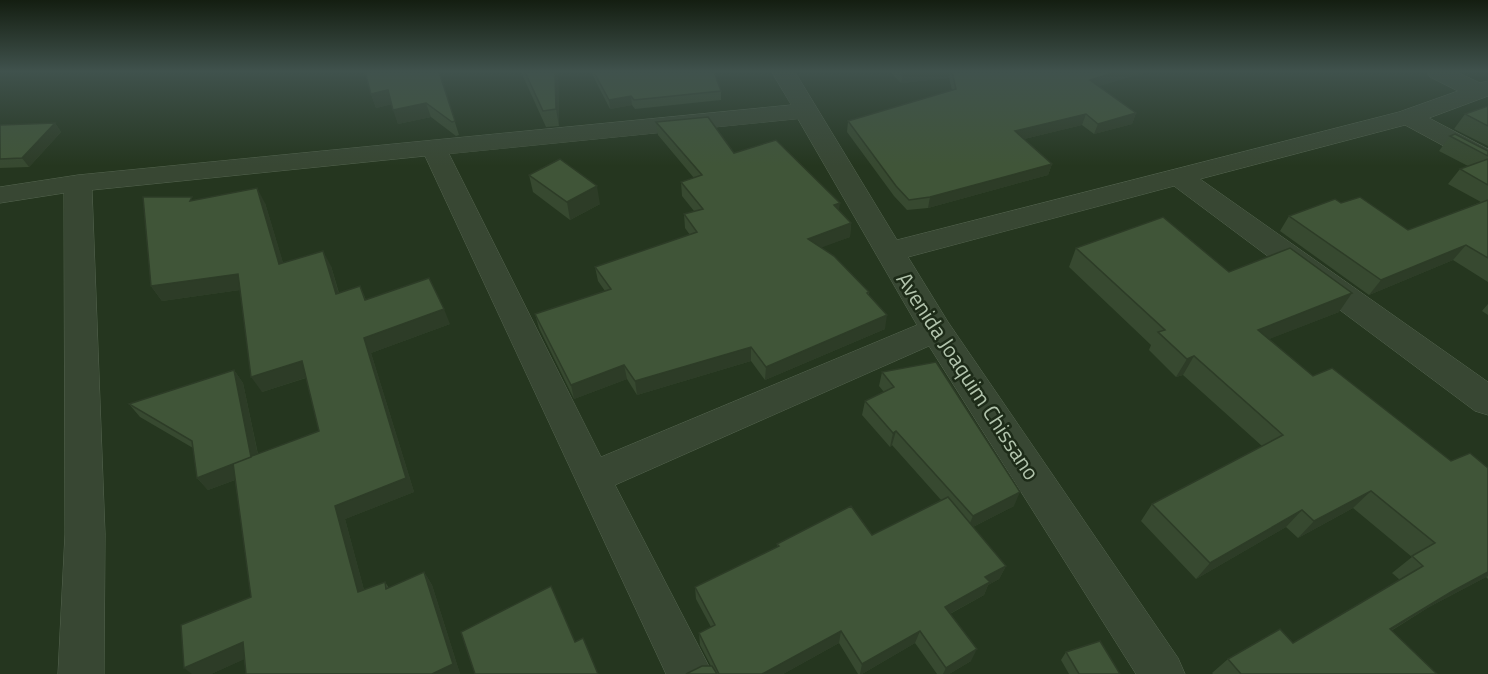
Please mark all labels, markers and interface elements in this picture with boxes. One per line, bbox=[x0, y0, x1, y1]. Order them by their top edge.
street label: Avenida Joaquim Chissano bbox=[888, 265, 1048, 487]

